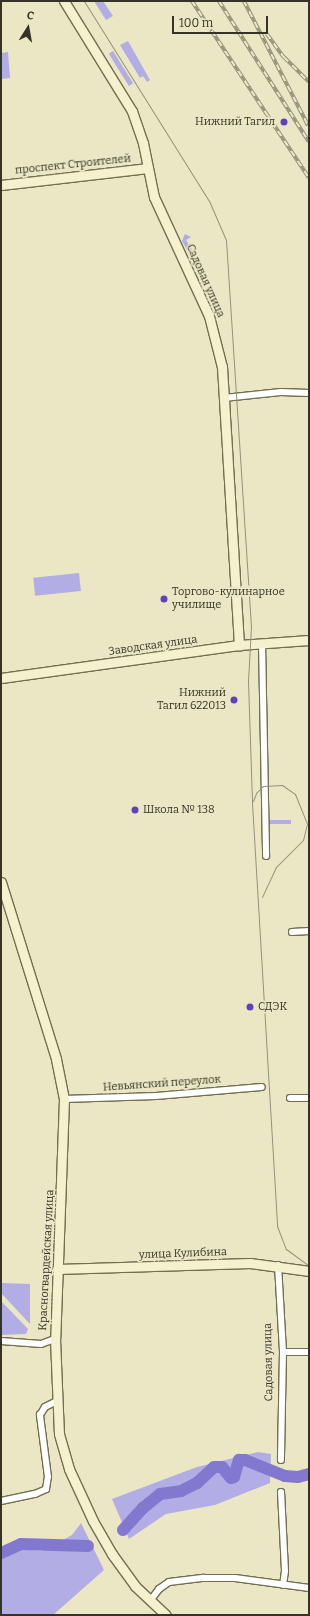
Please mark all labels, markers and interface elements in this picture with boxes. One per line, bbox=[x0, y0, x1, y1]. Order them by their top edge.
north arrow bbox=[8, 8, 48, 48]
scale bar bbox=[174, 8, 270, 34]
text: С bbox=[26, 9, 35, 23]
text: 100 m bbox=[179, 16, 213, 30]
place label: Нижний Тагил bbox=[195, 115, 275, 129]
marker: Нижний Тагил bbox=[278, 116, 290, 128]
street label: проспект Строителей bbox=[14, 152, 132, 178]
street label: Садовая улица bbox=[183, 242, 227, 320]
place label: Торгово-кулинарное училище bbox=[172, 586, 285, 612]
marker: Торгово-кулинарное училище bbox=[159, 594, 169, 604]
street label: Заводская улица bbox=[108, 633, 198, 659]
place label: Нижний Тагил 622013 bbox=[157, 687, 226, 713]
marker: Нижний Тагил 622013 bbox=[229, 695, 239, 705]
place label: Школа № 138 bbox=[143, 803, 215, 817]
marker: Школа № 138 bbox=[130, 805, 140, 815]
place label: СДЭК bbox=[258, 1000, 287, 1014]
marker: СДЭК bbox=[245, 1002, 255, 1012]
street label: Невьянский переулок bbox=[103, 1073, 221, 1095]
street label: Красногвардейская улица bbox=[37, 1189, 57, 1331]
street label: улица Кулибина bbox=[139, 1246, 227, 1262]
street label: Садовая улица bbox=[262, 1323, 276, 1401]

